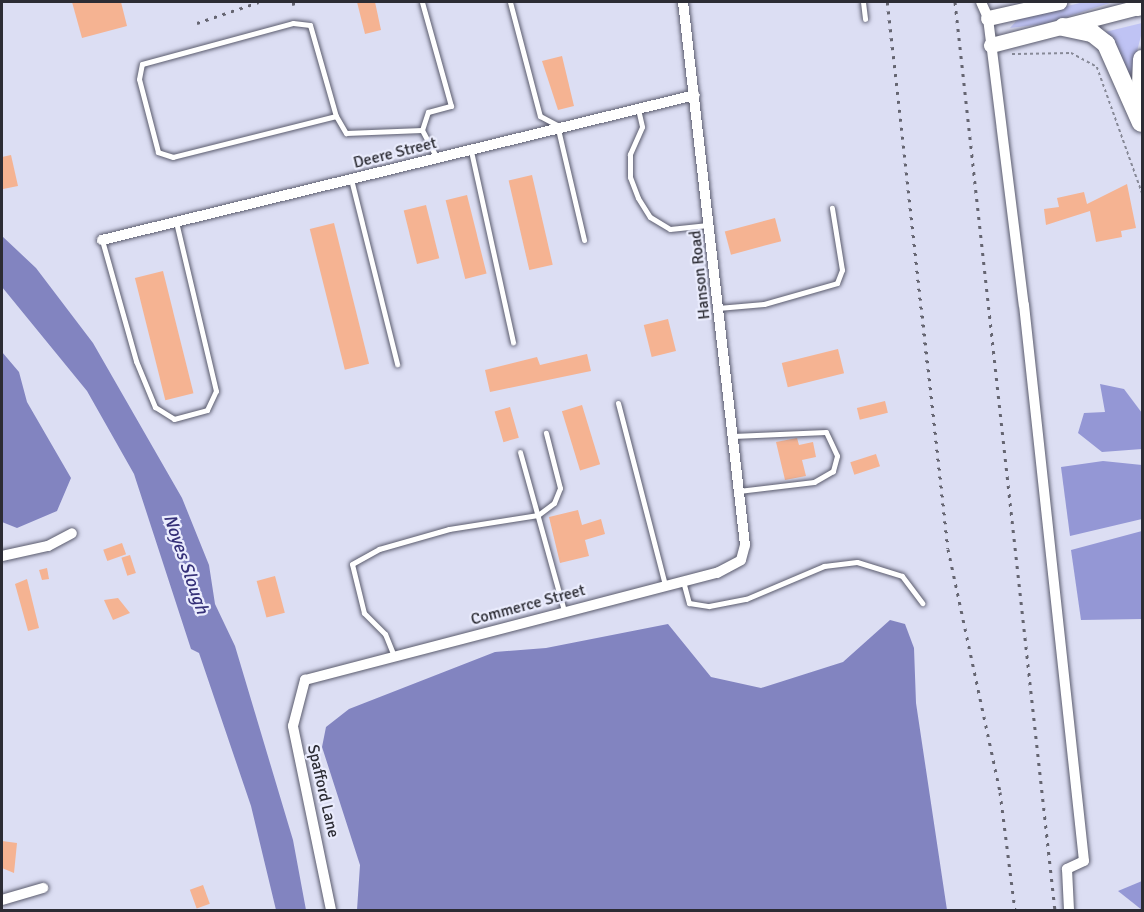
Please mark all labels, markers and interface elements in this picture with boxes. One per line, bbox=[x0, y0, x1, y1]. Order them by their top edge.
street label: Deere Street bbox=[351, 133, 439, 173]
street label: Hanson Road bbox=[686, 230, 714, 320]
water label: Noyes Slough bbox=[159, 511, 213, 617]
street label: Commerce Street bbox=[469, 581, 587, 629]
street label: Spafford Lane bbox=[303, 743, 343, 839]

